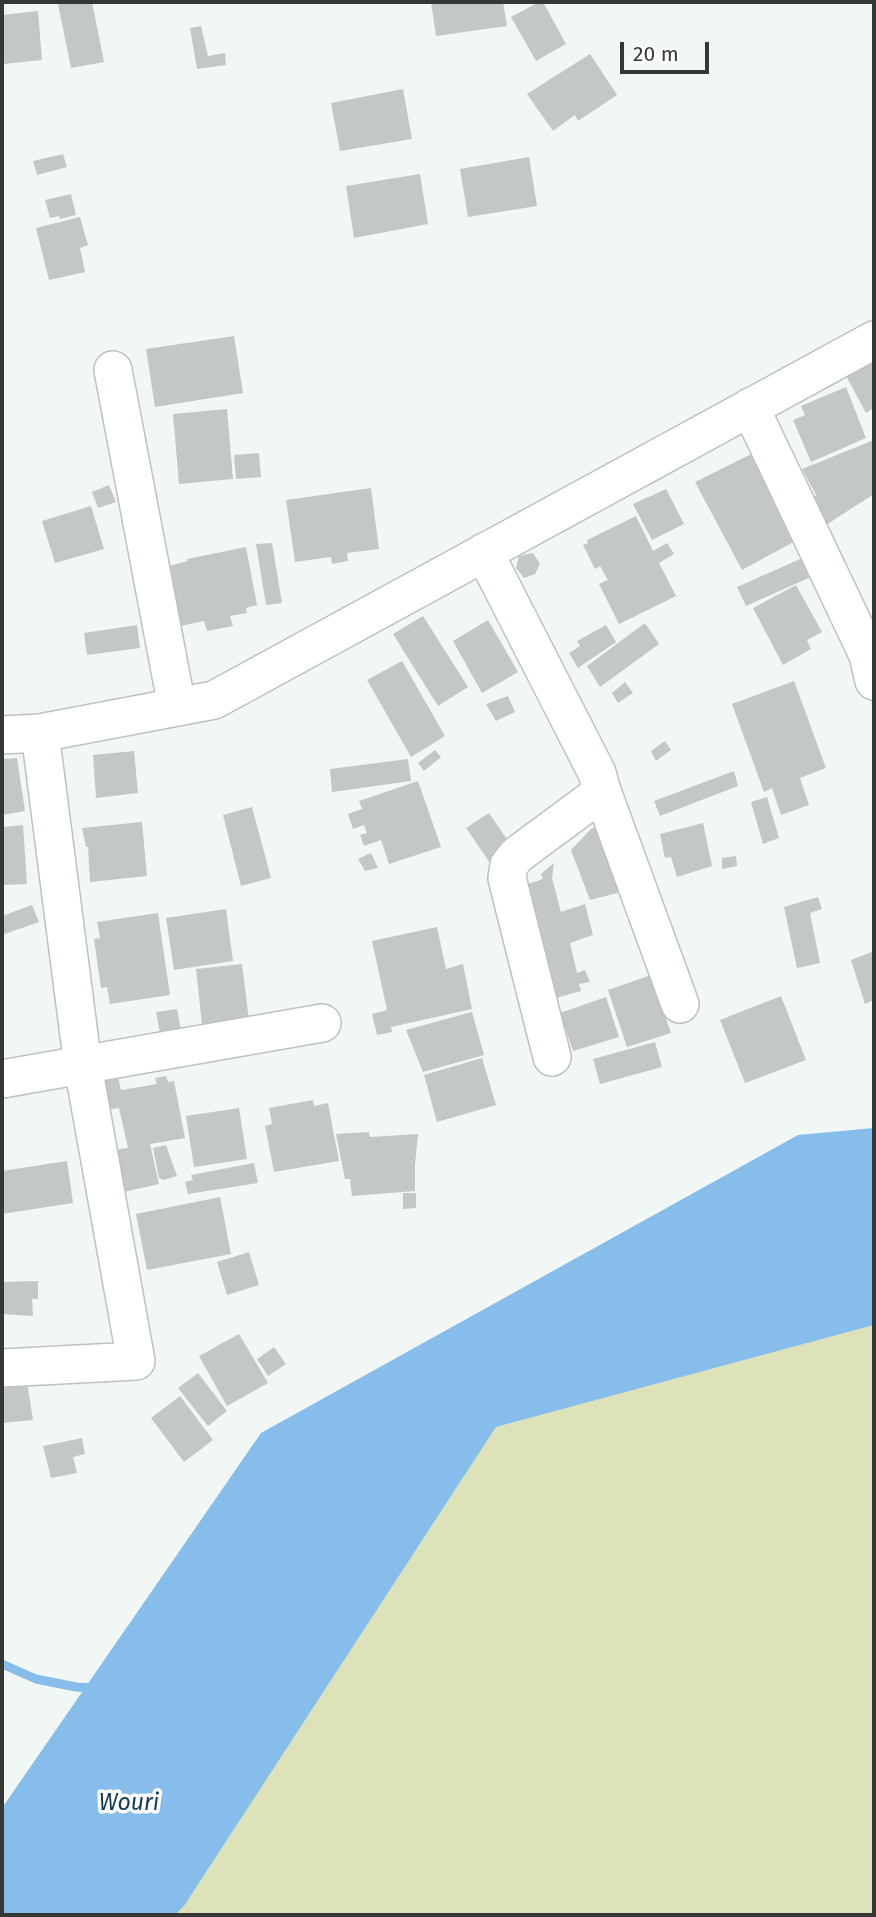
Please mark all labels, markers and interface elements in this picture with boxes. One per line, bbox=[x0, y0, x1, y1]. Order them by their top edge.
scale bar bbox=[624, 28, 713, 72]
text: 20 m bbox=[633, 41, 679, 67]
water label: Wouri bbox=[99, 1790, 159, 1818]

